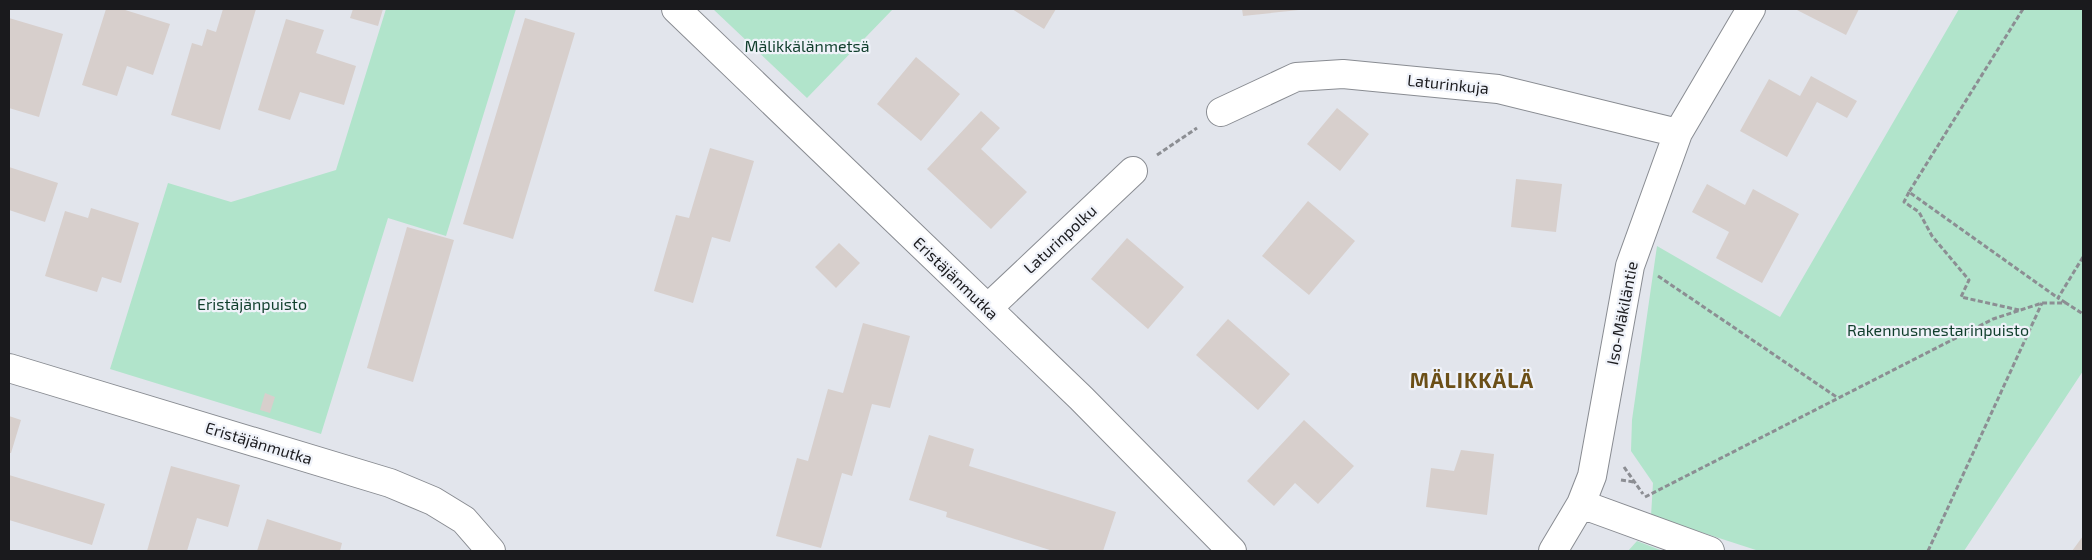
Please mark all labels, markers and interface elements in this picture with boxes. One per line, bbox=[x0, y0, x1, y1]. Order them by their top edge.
park label: Mälikkälänmetsä bbox=[744, 36, 870, 55]
street label: Laturinkuja bbox=[1406, 70, 1490, 98]
street label: Laturinpolku bbox=[1019, 200, 1100, 277]
street label: Eristäjänmutka bbox=[909, 232, 1003, 324]
street label: Iso-Mäkiläntie bbox=[1602, 260, 1641, 366]
park label: Eristäjänpuisto bbox=[197, 294, 307, 314]
park label: Rakennusmestarinpuisto bbox=[1847, 320, 2029, 339]
district label: MÄLIKKÄLÄ bbox=[1410, 367, 1534, 392]
street label: Eristäjänmutka bbox=[203, 417, 315, 469]

